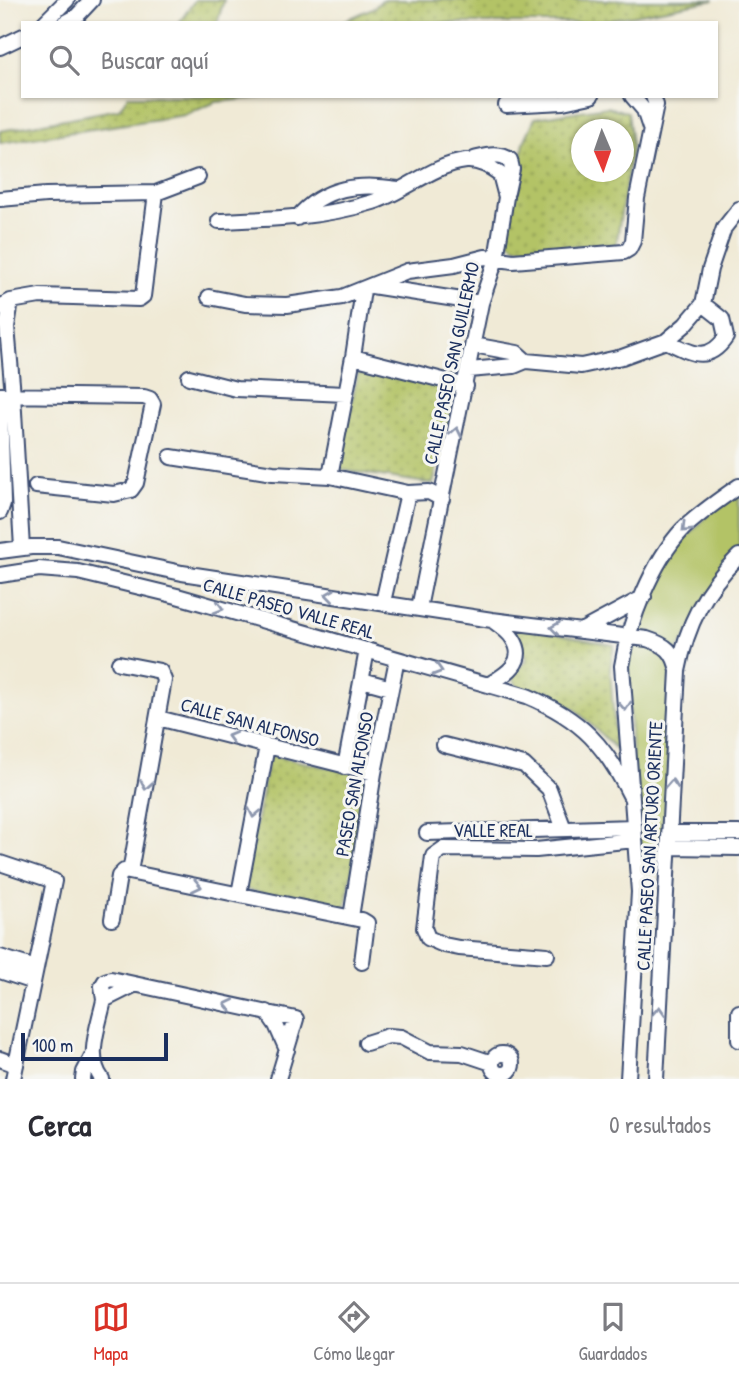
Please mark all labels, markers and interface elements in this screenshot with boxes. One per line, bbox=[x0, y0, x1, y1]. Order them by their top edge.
search box bbox=[21, 21, 718, 98]
icon: search bbox=[45, 41, 83, 79]
text: Buscar aquí bbox=[101, 42, 209, 77]
north arrow bbox=[571, 119, 634, 182]
street label: CALLE PASEO SAN GUILLERMO bbox=[417, 259, 485, 467]
one-way arrow bbox=[448, 426, 463, 438]
one-way arrow bbox=[681, 520, 694, 533]
street label: CALLE PASEO VALLE REAL bbox=[200, 571, 378, 645]
one-way arrow bbox=[324, 587, 336, 602]
one-way arrow bbox=[213, 599, 225, 614]
one-way arrow bbox=[549, 621, 561, 636]
one-way arrow bbox=[432, 662, 444, 677]
street label: CALLE SAN ALFONSO bbox=[178, 691, 322, 753]
one-way arrow bbox=[617, 701, 632, 712]
street label: PASEO SAN ALFONSO bbox=[328, 710, 380, 858]
street label: CALLE PASEO SAN ARTURO ORIENTE bbox=[629, 720, 669, 971]
one-way arrow bbox=[226, 731, 238, 745]
one-way arrow bbox=[665, 778, 680, 789]
one-way arrow bbox=[139, 779, 154, 791]
one-way arrow bbox=[248, 807, 263, 819]
street label: VALLE REAL bbox=[453, 817, 533, 843]
one-way arrow bbox=[191, 877, 203, 892]
one-way arrow bbox=[223, 998, 235, 1013]
one-way arrow bbox=[652, 1005, 667, 1016]
scale bar bbox=[21, 1030, 168, 1062]
text: 100 m bbox=[32, 1032, 73, 1058]
text: Cerca bbox=[28, 1105, 91, 1145]
text: 0 resultados bbox=[609, 1109, 711, 1140]
tab: Mapa bbox=[92, 1298, 130, 1366]
tab: Cómo llegar bbox=[313, 1298, 395, 1366]
tab: Guardados bbox=[579, 1298, 647, 1366]

